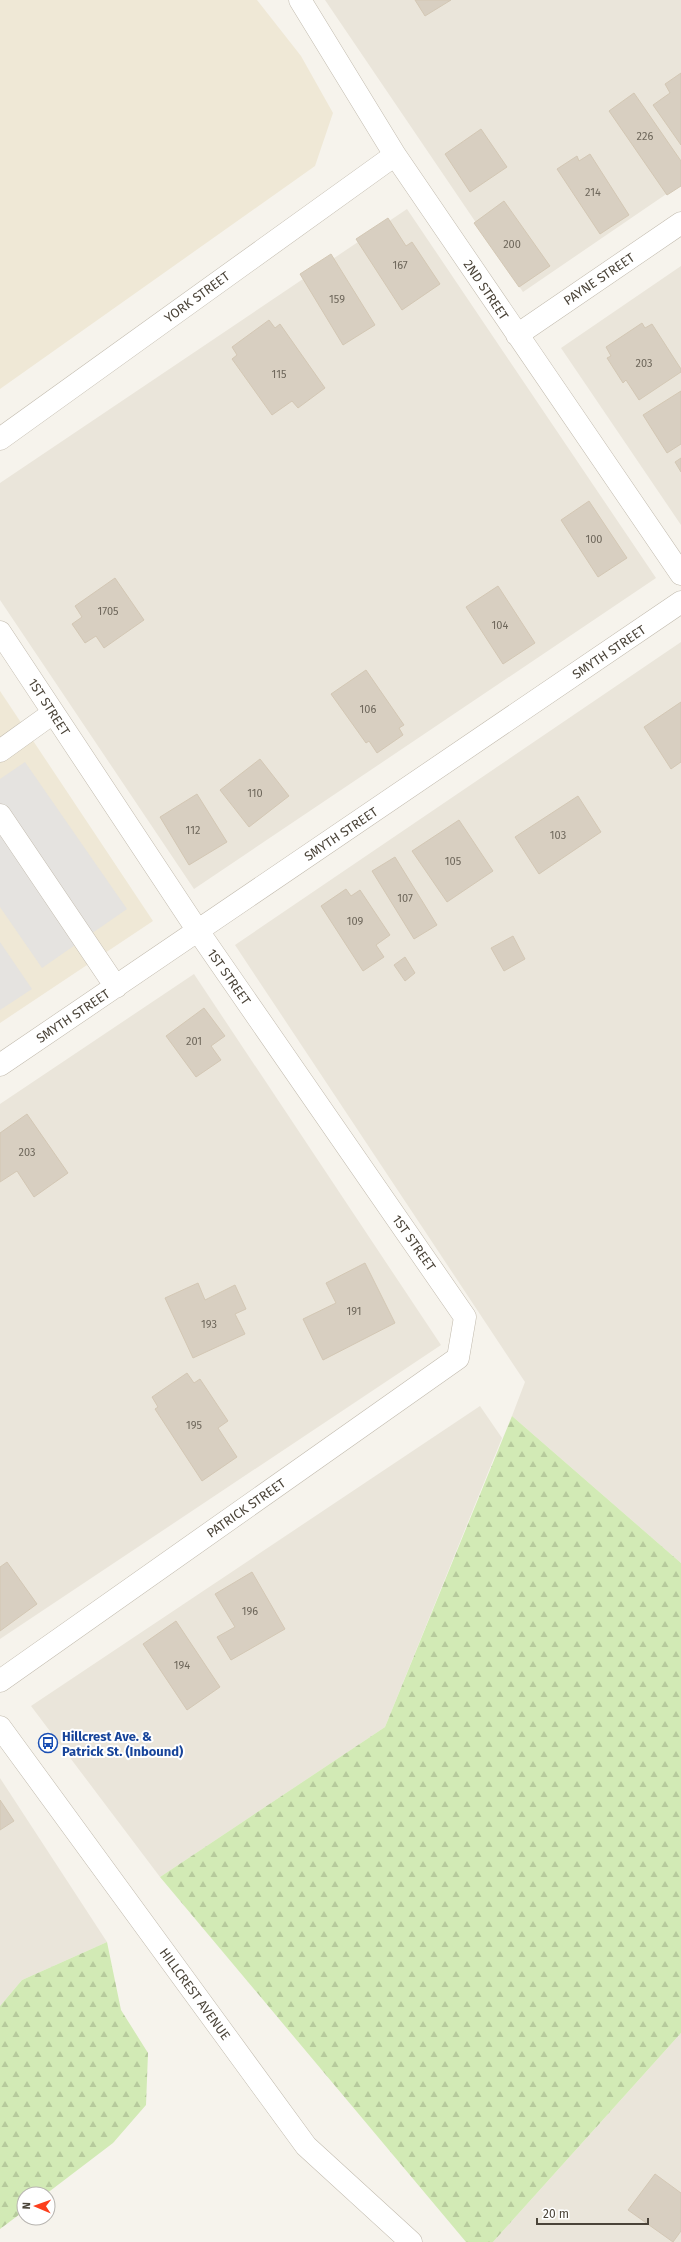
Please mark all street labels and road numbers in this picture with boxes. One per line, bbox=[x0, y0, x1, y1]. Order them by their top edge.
street label: PAYNE STREET bbox=[561, 250, 637, 308]
street label: 2ND STREET bbox=[460, 257, 512, 323]
street label: YORK STREET bbox=[162, 268, 233, 326]
street label: SMYTH STREET bbox=[570, 622, 649, 682]
street label: 1ST STREET bbox=[25, 676, 73, 738]
street label: SMYTH STREET bbox=[302, 804, 381, 864]
street label: 1ST STREET bbox=[204, 946, 254, 1008]
street label: SMYTH STREET bbox=[34, 986, 113, 1046]
street label: 1ST STREET bbox=[389, 1212, 439, 1274]
street label: PATRICK STREET bbox=[204, 1475, 288, 1541]
street label: HILLCREST AVENUE bbox=[157, 1945, 233, 2043]

